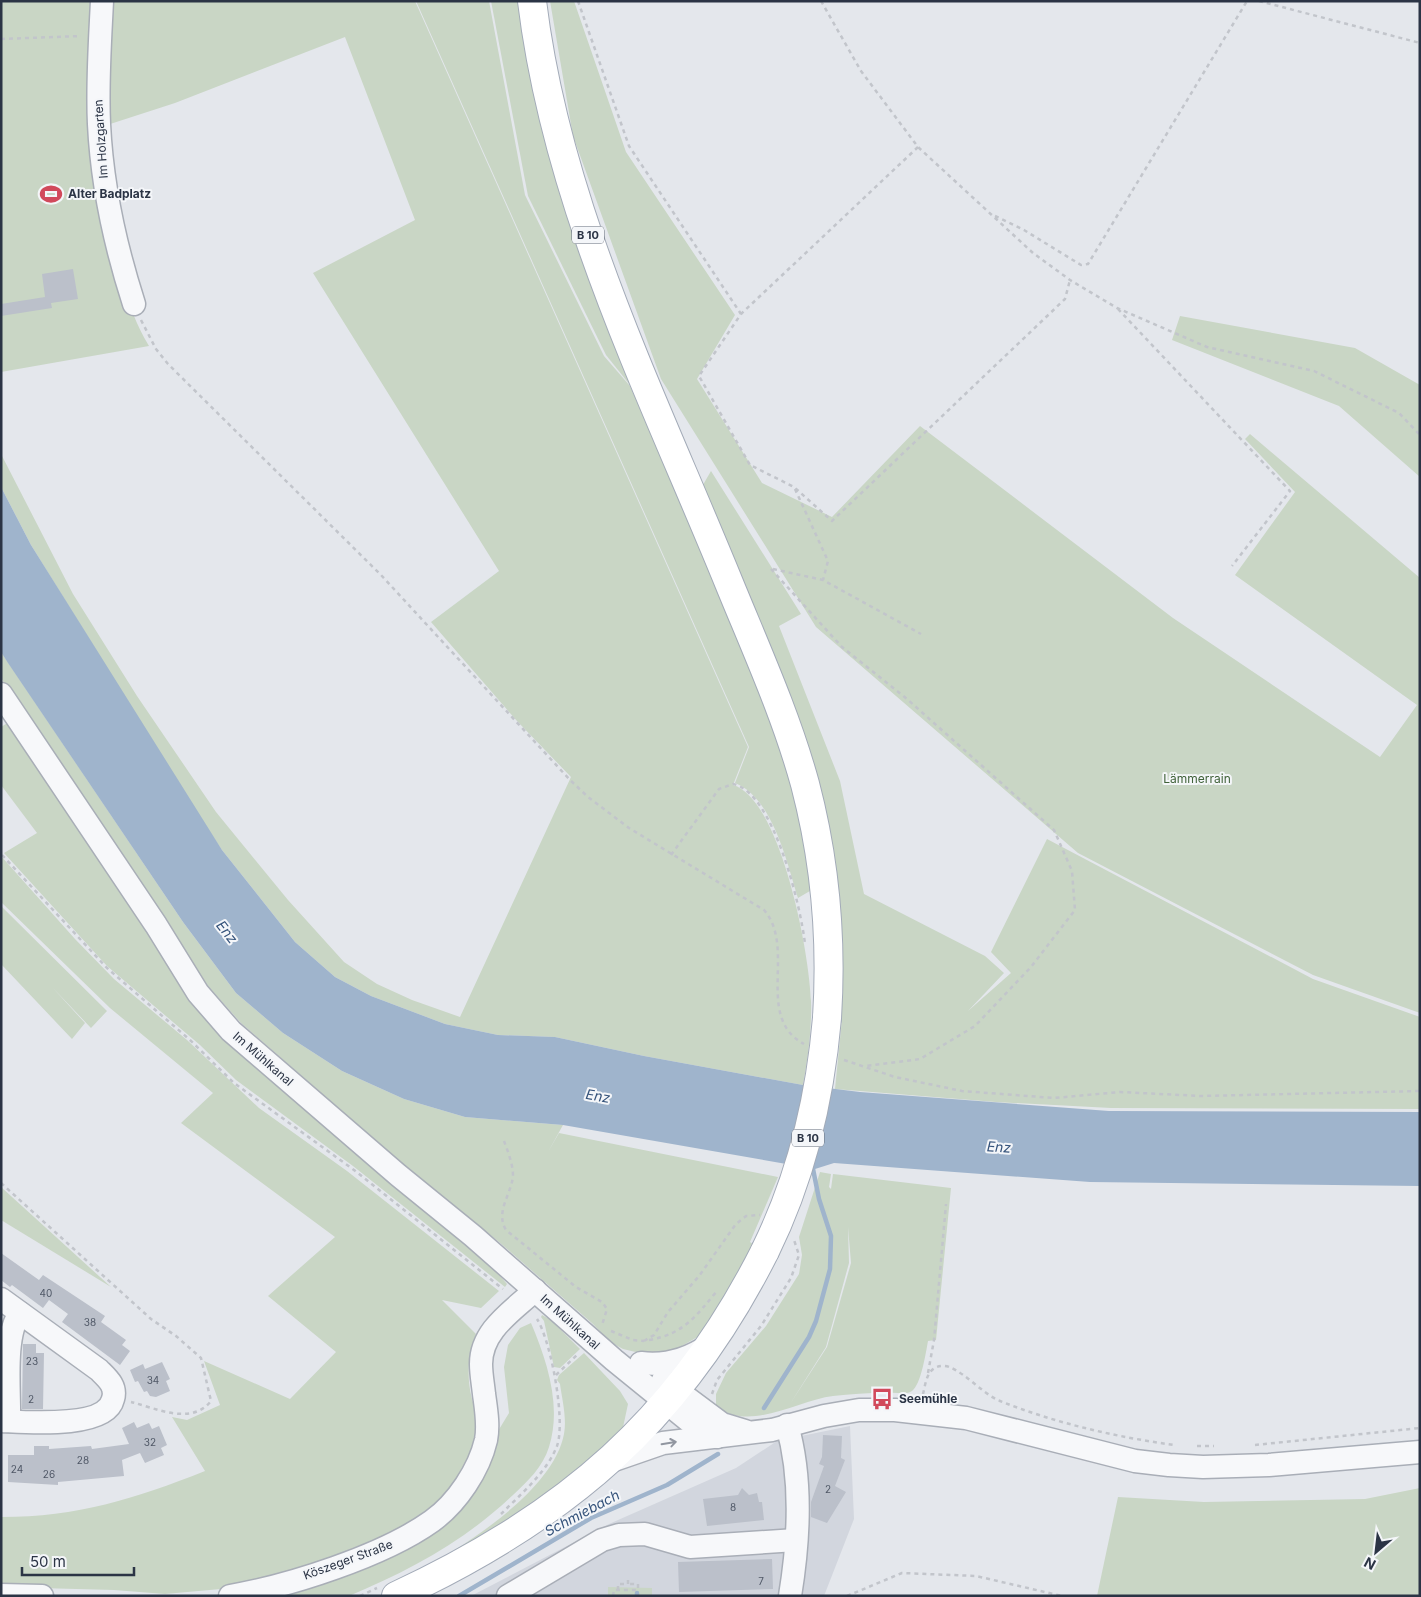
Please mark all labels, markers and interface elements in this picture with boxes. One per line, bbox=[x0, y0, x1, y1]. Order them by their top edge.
street label: Im Holzgarten bbox=[90, 99, 111, 179]
sports icon: Alter Badplatz bbox=[38, 181, 64, 207]
place label: Alter Badplatz bbox=[68, 186, 151, 201]
road number: B 10 bbox=[572, 226, 604, 244]
park label: Lämmerrain bbox=[1163, 771, 1231, 786]
water label: Enz bbox=[213, 917, 242, 947]
street label: Im Mühlkanal bbox=[230, 1028, 297, 1089]
water label: Enz bbox=[585, 1085, 612, 1106]
road number: B 10 bbox=[792, 1130, 824, 1146]
water label: Enz bbox=[986, 1137, 1012, 1156]
house number: 40 bbox=[40, 1287, 52, 1299]
street label: Im Mühlkanal bbox=[537, 1291, 603, 1352]
house number: 38 bbox=[84, 1316, 96, 1328]
house number: 23 bbox=[26, 1355, 38, 1367]
house number: 34 bbox=[147, 1374, 159, 1386]
bus stop icon: Seemühle bbox=[869, 1386, 895, 1412]
place label: Seemühle bbox=[899, 1391, 957, 1406]
house number: 2 bbox=[28, 1393, 34, 1405]
house number: 32 bbox=[144, 1436, 156, 1448]
one-way arrow bbox=[660, 1437, 676, 1447]
house number: 28 bbox=[77, 1454, 89, 1466]
house number: 24 bbox=[11, 1463, 23, 1475]
house number: 26 bbox=[43, 1468, 55, 1480]
house number: 2 bbox=[825, 1483, 831, 1495]
water label: Schmiebach bbox=[541, 1486, 622, 1539]
house number: 8 bbox=[730, 1501, 736, 1513]
north arrow bbox=[1351, 1527, 1401, 1577]
street label: Köszeger Straße bbox=[301, 1536, 395, 1583]
scale bar bbox=[22, 1544, 135, 1576]
text: 50 m bbox=[30, 1552, 66, 1571]
text: N bbox=[1361, 1554, 1378, 1574]
house number: 7 bbox=[758, 1575, 764, 1587]

